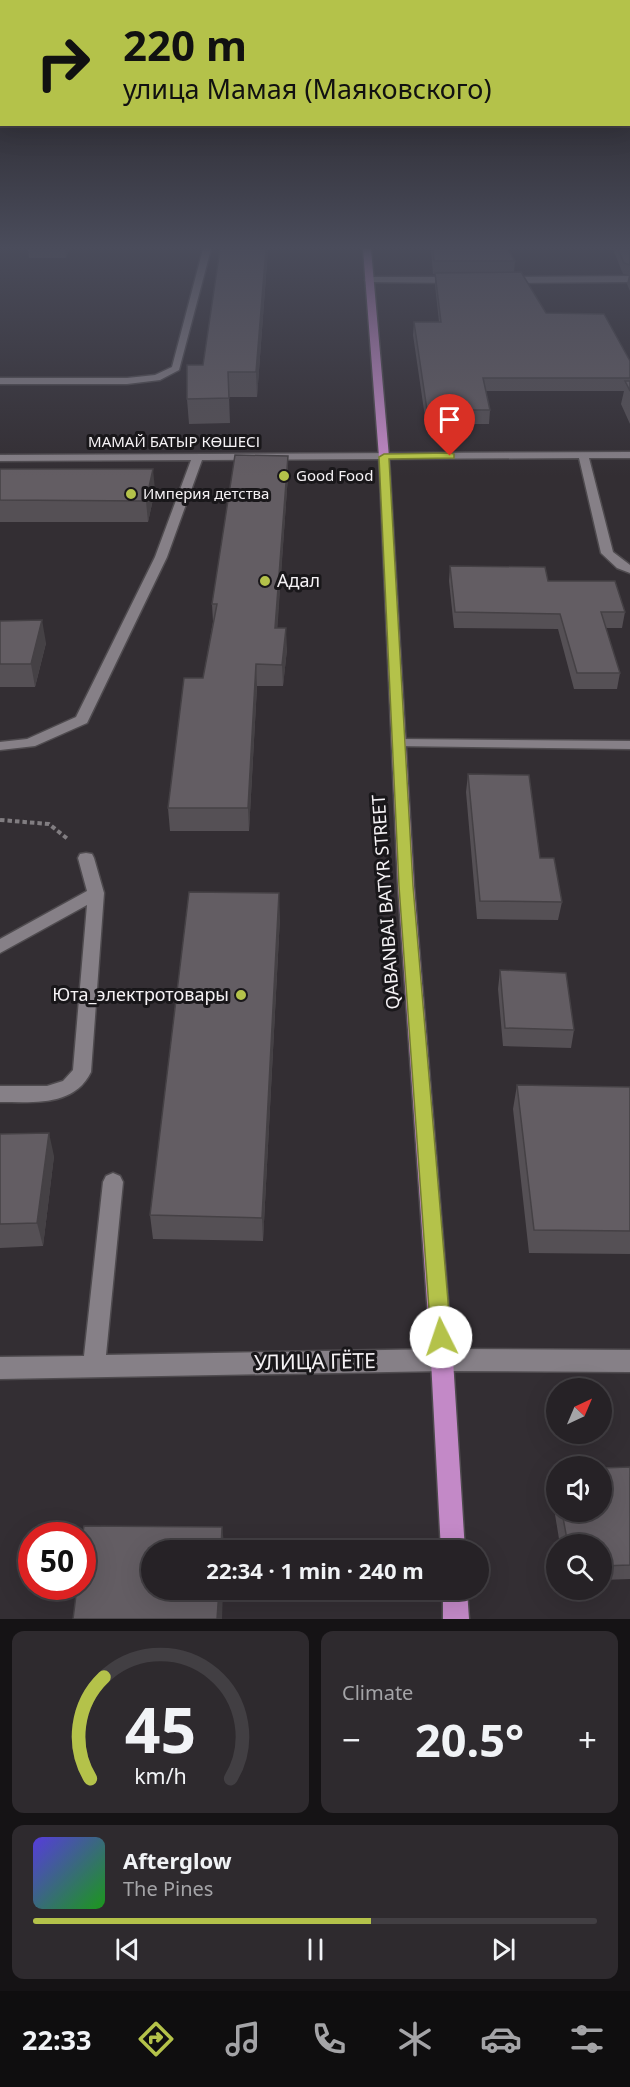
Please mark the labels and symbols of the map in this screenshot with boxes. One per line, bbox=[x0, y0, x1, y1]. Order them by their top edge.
pin bbox=[424, 394, 475, 456]
street label: МАМАЙ БАТЫР КӨШЕСІ bbox=[88, 431, 260, 451]
place label: Good Food bbox=[296, 465, 373, 485]
marker: Good Food bbox=[277, 469, 291, 483]
place label: Империя детства bbox=[143, 483, 269, 503]
marker: Империя детства bbox=[124, 487, 138, 501]
place label: Адал bbox=[277, 568, 320, 592]
marker: Адал bbox=[258, 574, 272, 588]
street label: QABANBAI BATYR STREET bbox=[366, 794, 404, 1010]
place label: Юта_электротовары bbox=[52, 982, 229, 1006]
marker: Юта_электротовары bbox=[234, 988, 248, 1002]
position arrow bbox=[409, 1305, 473, 1369]
street label: УЛИЦА ГЁТЕ bbox=[254, 1346, 376, 1376]
north arrow bbox=[546, 1378, 612, 1444]
speed limit sign: 50 bbox=[18, 1522, 96, 1600]

